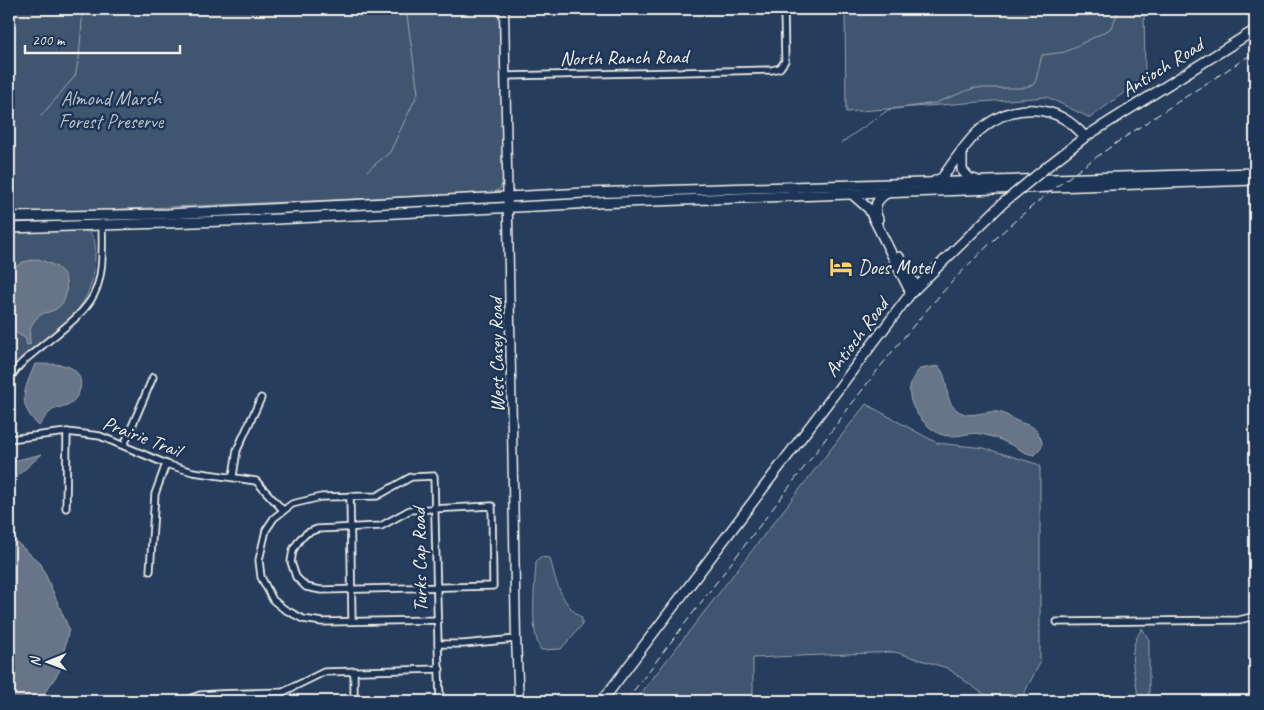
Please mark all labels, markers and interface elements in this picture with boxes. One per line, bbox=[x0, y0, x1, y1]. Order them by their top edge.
scale bar bbox=[25, 22, 180, 54]
text: 200 m bbox=[32, 31, 66, 50]
street label: Antioch Road bbox=[1117, 31, 1211, 102]
street label: North Ranch Road bbox=[560, 44, 691, 71]
park label: Almond Marsh Forest Preserve bbox=[59, 86, 165, 134]
hotel icon: Does Motel bbox=[828, 254, 854, 280]
place label: Does Motel bbox=[858, 255, 937, 280]
street label: Antioch Road bbox=[819, 291, 896, 382]
street label: West Casey Road bbox=[483, 294, 510, 413]
street label: Prairie Trail bbox=[99, 410, 188, 464]
street label: Turks Cap Road bbox=[406, 504, 433, 612]
north arrow bbox=[22, 638, 72, 688]
text: N bbox=[27, 655, 44, 667]

